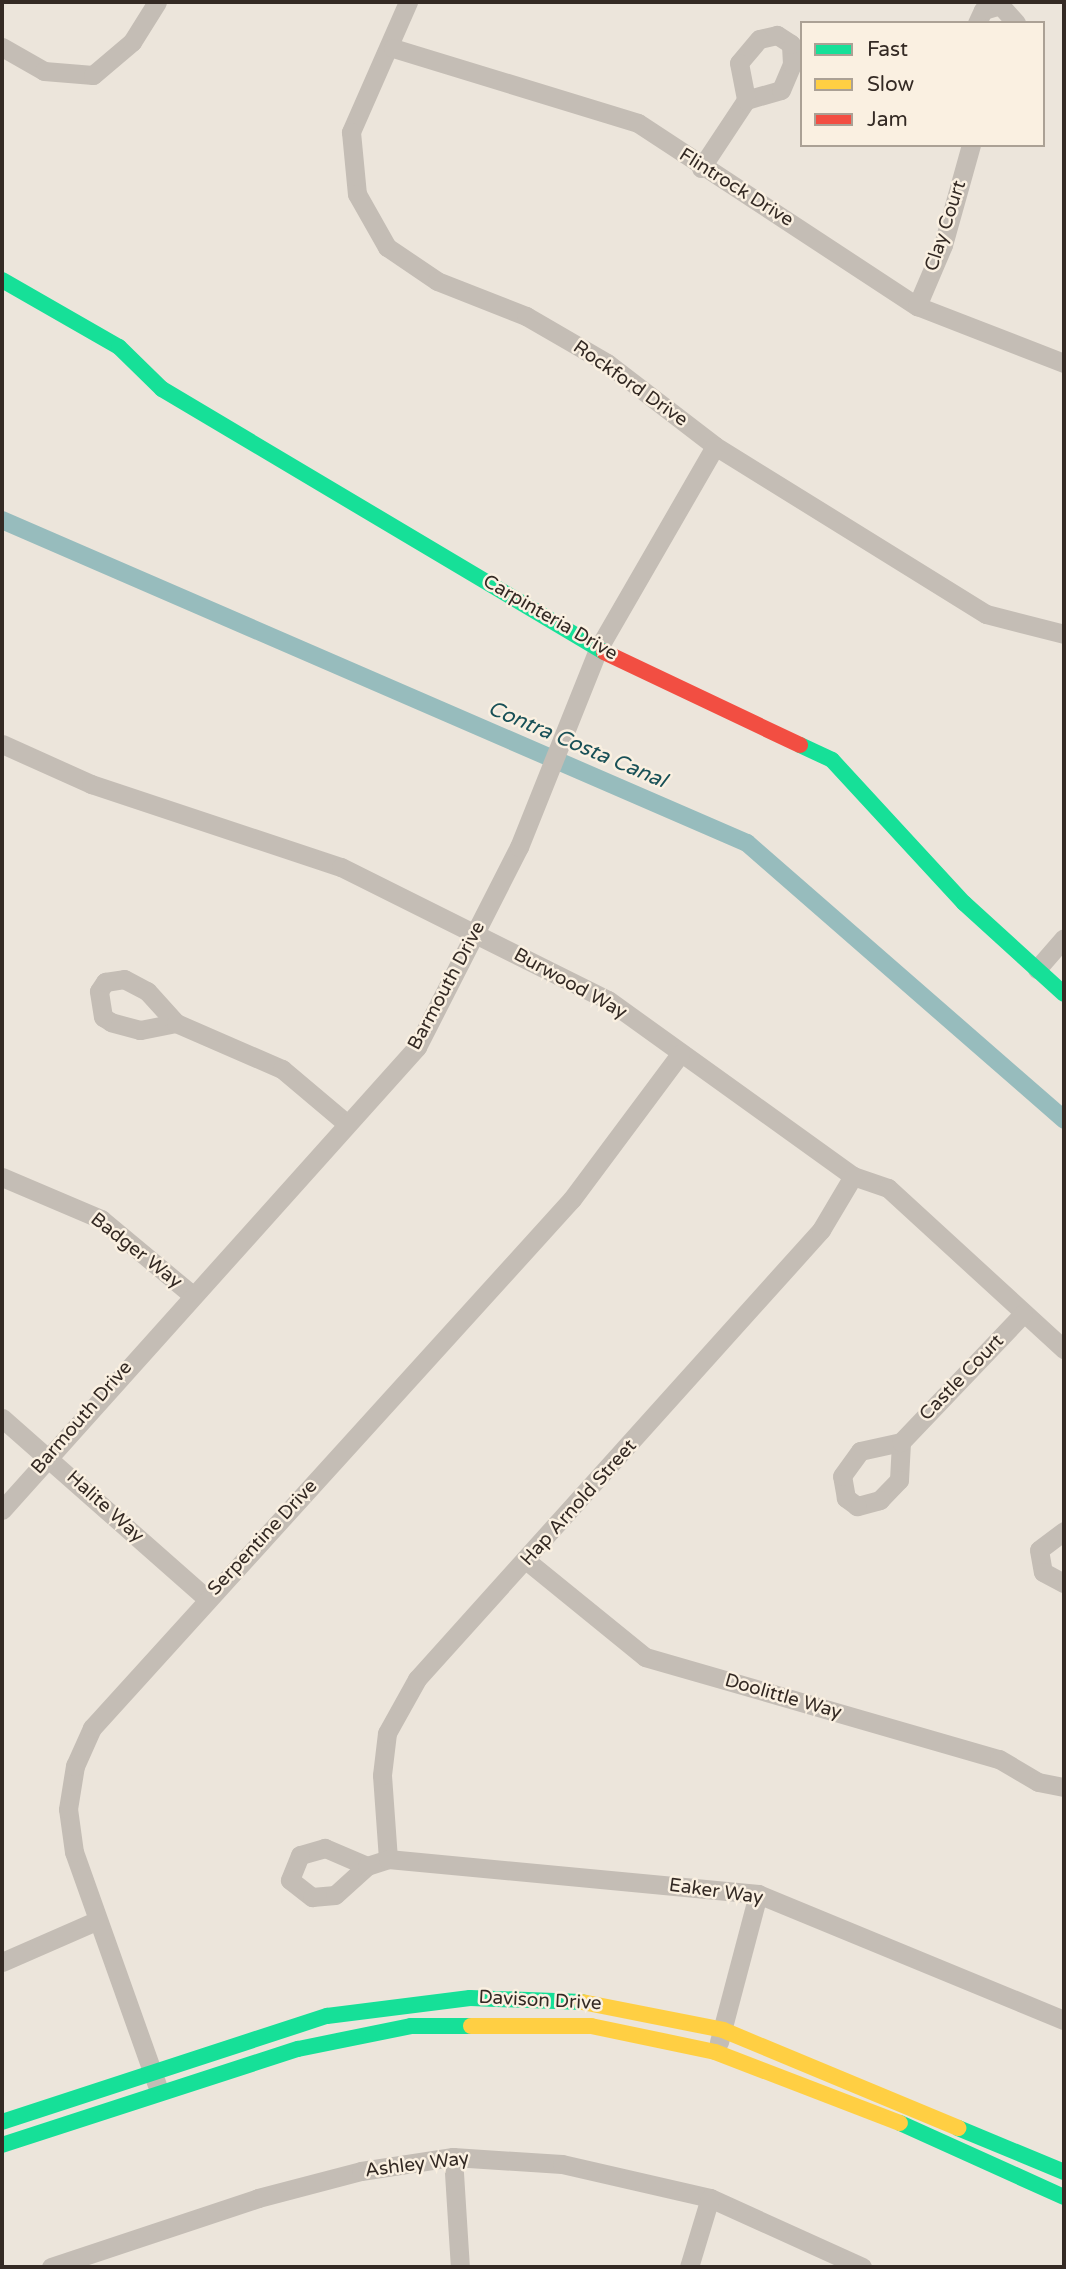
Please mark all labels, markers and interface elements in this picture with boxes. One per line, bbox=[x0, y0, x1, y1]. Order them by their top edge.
legend bbox=[800, 21, 1045, 147]
text: Fast bbox=[867, 37, 908, 62]
text: Slow bbox=[867, 72, 914, 97]
text: Jam bbox=[867, 107, 908, 132]
street label: Flintrock Drive bbox=[675, 144, 797, 232]
street label: Clay Court bbox=[921, 178, 971, 274]
street label: Rockford Drive bbox=[568, 336, 692, 432]
street label: Carpinteria Drive bbox=[479, 570, 621, 666]
water label: Contra Costa Canal bbox=[484, 696, 670, 794]
street label: Barmouth Drive bbox=[404, 918, 490, 1054]
street label: Burwood Way bbox=[509, 943, 631, 1025]
street label: Badger Way bbox=[86, 1208, 186, 1294]
street label: Castle Court bbox=[915, 1330, 1009, 1426]
street label: Barmouth Drive bbox=[27, 1357, 137, 1479]
street label: Hap Arnold Street bbox=[516, 1435, 642, 1571]
street label: Halite Way bbox=[62, 1466, 148, 1548]
street label: Serpentine Drive bbox=[204, 1475, 322, 1601]
street label: Doolittle Way bbox=[722, 1669, 844, 1725]
street label: Eaker Way bbox=[667, 1874, 765, 1910]
street label: Davison Drive bbox=[478, 1986, 602, 2016]
street label: Ashley Way bbox=[364, 2147, 470, 2183]

